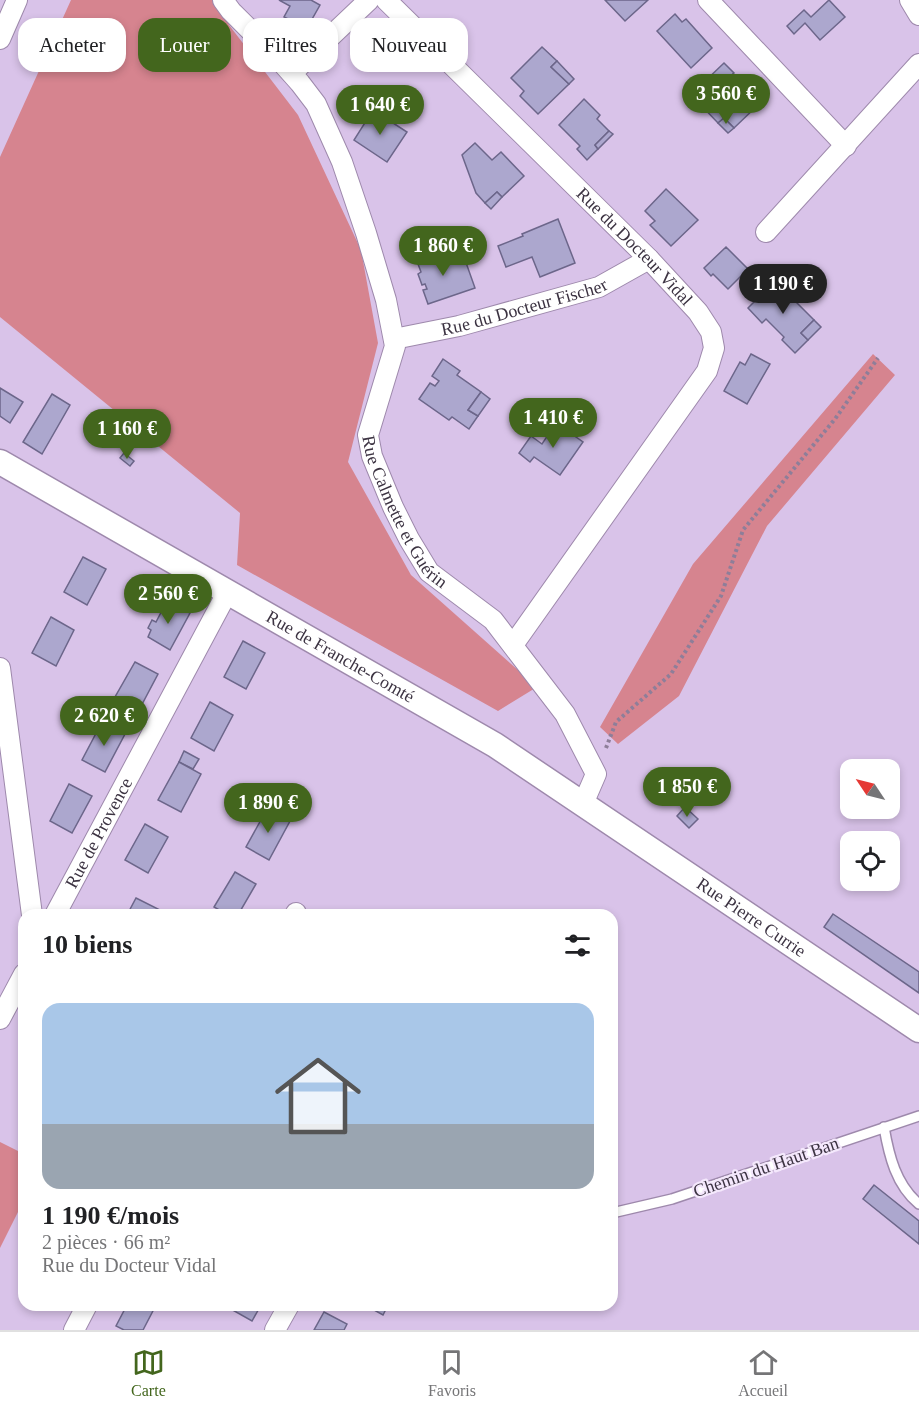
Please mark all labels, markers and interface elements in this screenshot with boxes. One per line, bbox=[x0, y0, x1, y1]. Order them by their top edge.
chip: Acheter bbox=[18, 18, 126, 72]
chip: Louer bbox=[138, 18, 231, 72]
chip: Filtres bbox=[243, 18, 338, 72]
chip: Nouveau bbox=[350, 18, 468, 72]
pin: 3 560 € bbox=[671, 74, 781, 125]
text: 3 560 € bbox=[696, 82, 756, 104]
pin: 1 640 € bbox=[325, 85, 435, 136]
text: 1 640 € bbox=[350, 93, 410, 115]
street label: Rue du Docteur Vidal bbox=[572, 183, 697, 309]
pin: 1 860 € bbox=[388, 226, 498, 277]
text: 1 860 € bbox=[413, 234, 473, 256]
pin: 1 190 € bbox=[728, 264, 838, 315]
text: 1 190 € bbox=[753, 272, 813, 294]
street label: Rue du Docteur Fischer bbox=[439, 274, 611, 339]
pin: 1 410 € bbox=[498, 398, 608, 449]
text: 1 410 € bbox=[523, 406, 583, 428]
pin: 1 160 € bbox=[72, 409, 182, 460]
text: 1 160 € bbox=[97, 417, 157, 439]
street label: Rue Calmette et Guérin bbox=[358, 434, 451, 592]
pin: 2 560 € bbox=[113, 574, 223, 625]
text: 2 560 € bbox=[138, 582, 198, 604]
street label: Rue de Franche-Comté bbox=[263, 606, 418, 707]
pin: 2 620 € bbox=[49, 696, 159, 747]
text: 2 620 € bbox=[74, 704, 134, 726]
north arrow bbox=[840, 759, 900, 819]
map controls bbox=[840, 759, 900, 891]
pin: 1 850 € bbox=[632, 767, 742, 818]
street label: Rue de Provence bbox=[61, 774, 136, 891]
text: 1 850 € bbox=[657, 775, 717, 797]
pin: 1 890 € bbox=[213, 783, 323, 834]
text: 1 890 € bbox=[238, 791, 298, 813]
button: locate bbox=[840, 831, 900, 891]
street label: Rue Pierre Currie bbox=[693, 874, 810, 961]
icon: filters bbox=[561, 929, 594, 962]
text: 10 biens bbox=[42, 930, 132, 959]
icon: home bbox=[264, 1042, 372, 1150]
street label: Chemin du Haut Ban bbox=[691, 1133, 841, 1201]
text: 1 190 €/mois bbox=[42, 1201, 179, 1230]
text: 2 pièces · 66 m² bbox=[42, 1231, 170, 1253]
text: Rue du Docteur Vidal bbox=[42, 1254, 217, 1276]
tab: Carte bbox=[131, 1346, 166, 1400]
tab: Favoris bbox=[428, 1346, 476, 1400]
tab: Accueil bbox=[738, 1346, 788, 1400]

